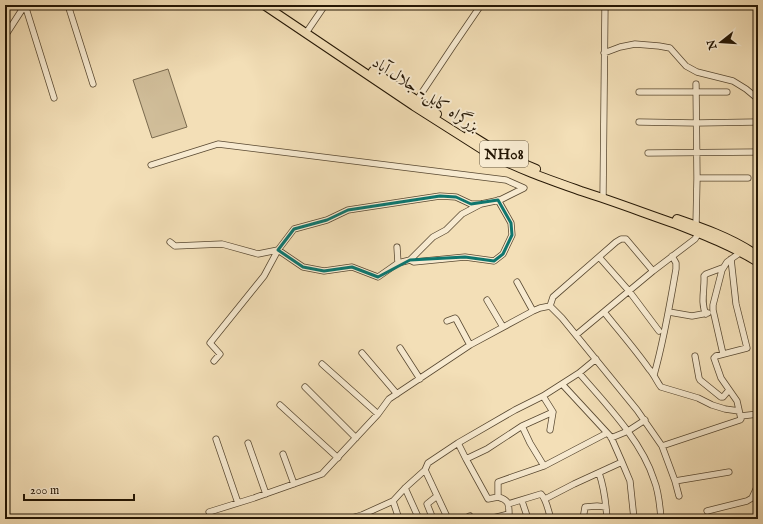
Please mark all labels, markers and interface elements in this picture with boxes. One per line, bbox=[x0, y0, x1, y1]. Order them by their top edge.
north arrow bbox=[701, 22, 741, 62]
text: N bbox=[704, 38, 721, 52]
street label: بزرگراه کابل- جلال آباد bbox=[368, 51, 484, 137]
road number: NH08 bbox=[480, 141, 528, 167]
scale bar bbox=[24, 476, 134, 502]
text: 200 m bbox=[30, 483, 59, 498]

